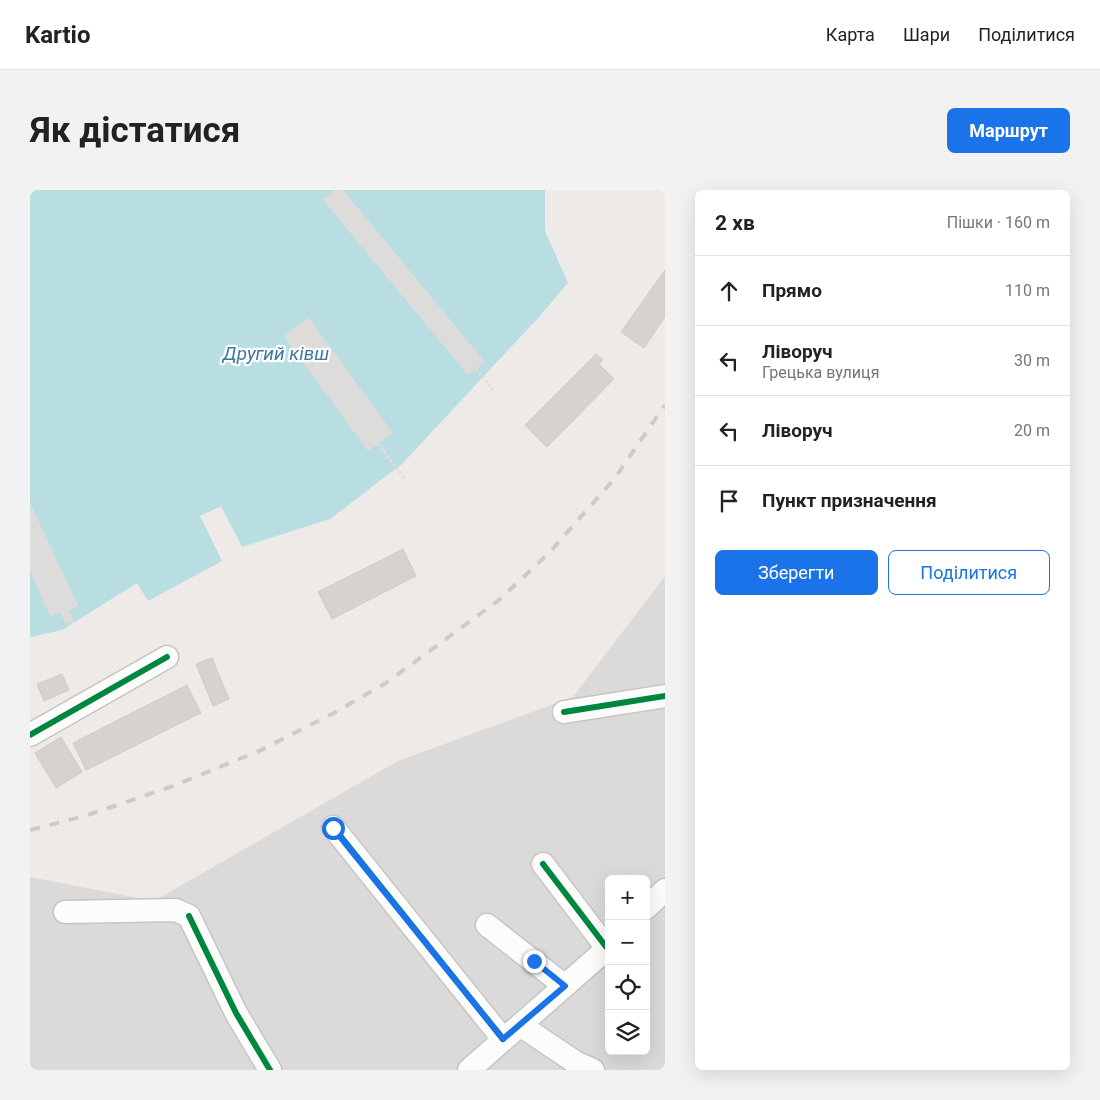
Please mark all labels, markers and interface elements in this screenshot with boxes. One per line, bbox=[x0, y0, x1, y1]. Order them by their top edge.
text: Kartio bbox=[25, 21, 91, 49]
text: Карта bbox=[826, 24, 875, 45]
text: Шари bbox=[903, 24, 950, 45]
text: Поділитися bbox=[978, 24, 1075, 45]
button: Маршрут bbox=[947, 108, 1070, 153]
text: Як дістатися bbox=[30, 110, 240, 151]
text: 2 хв bbox=[715, 211, 755, 235]
text: Пішки · 160 m bbox=[947, 213, 1050, 232]
icon: ahead bbox=[715, 277, 743, 305]
text: Прямо bbox=[762, 279, 822, 302]
text: 110 m bbox=[1005, 281, 1050, 300]
text: Ліворуч bbox=[762, 340, 833, 363]
water label: Другий ківш bbox=[221, 342, 329, 365]
icon: left bbox=[715, 347, 743, 375]
text: 30 m bbox=[1014, 351, 1050, 370]
text: Грецька вулиця bbox=[762, 363, 879, 382]
icon: left bbox=[715, 417, 743, 445]
text: Ліворуч bbox=[762, 419, 833, 442]
text: 20 m bbox=[1014, 421, 1050, 440]
icon: arrive bbox=[715, 487, 743, 515]
text: Пункт призначення bbox=[762, 489, 937, 512]
button: Зберегти bbox=[715, 550, 878, 595]
button: Поділитися bbox=[888, 550, 1050, 595]
route start bbox=[322, 817, 345, 840]
map controls bbox=[605, 875, 650, 1055]
button: + bbox=[605, 875, 650, 920]
button: − bbox=[605, 920, 650, 965]
route end bbox=[523, 950, 546, 973]
button: locate bbox=[605, 965, 650, 1010]
button: layers bbox=[605, 1010, 650, 1055]

